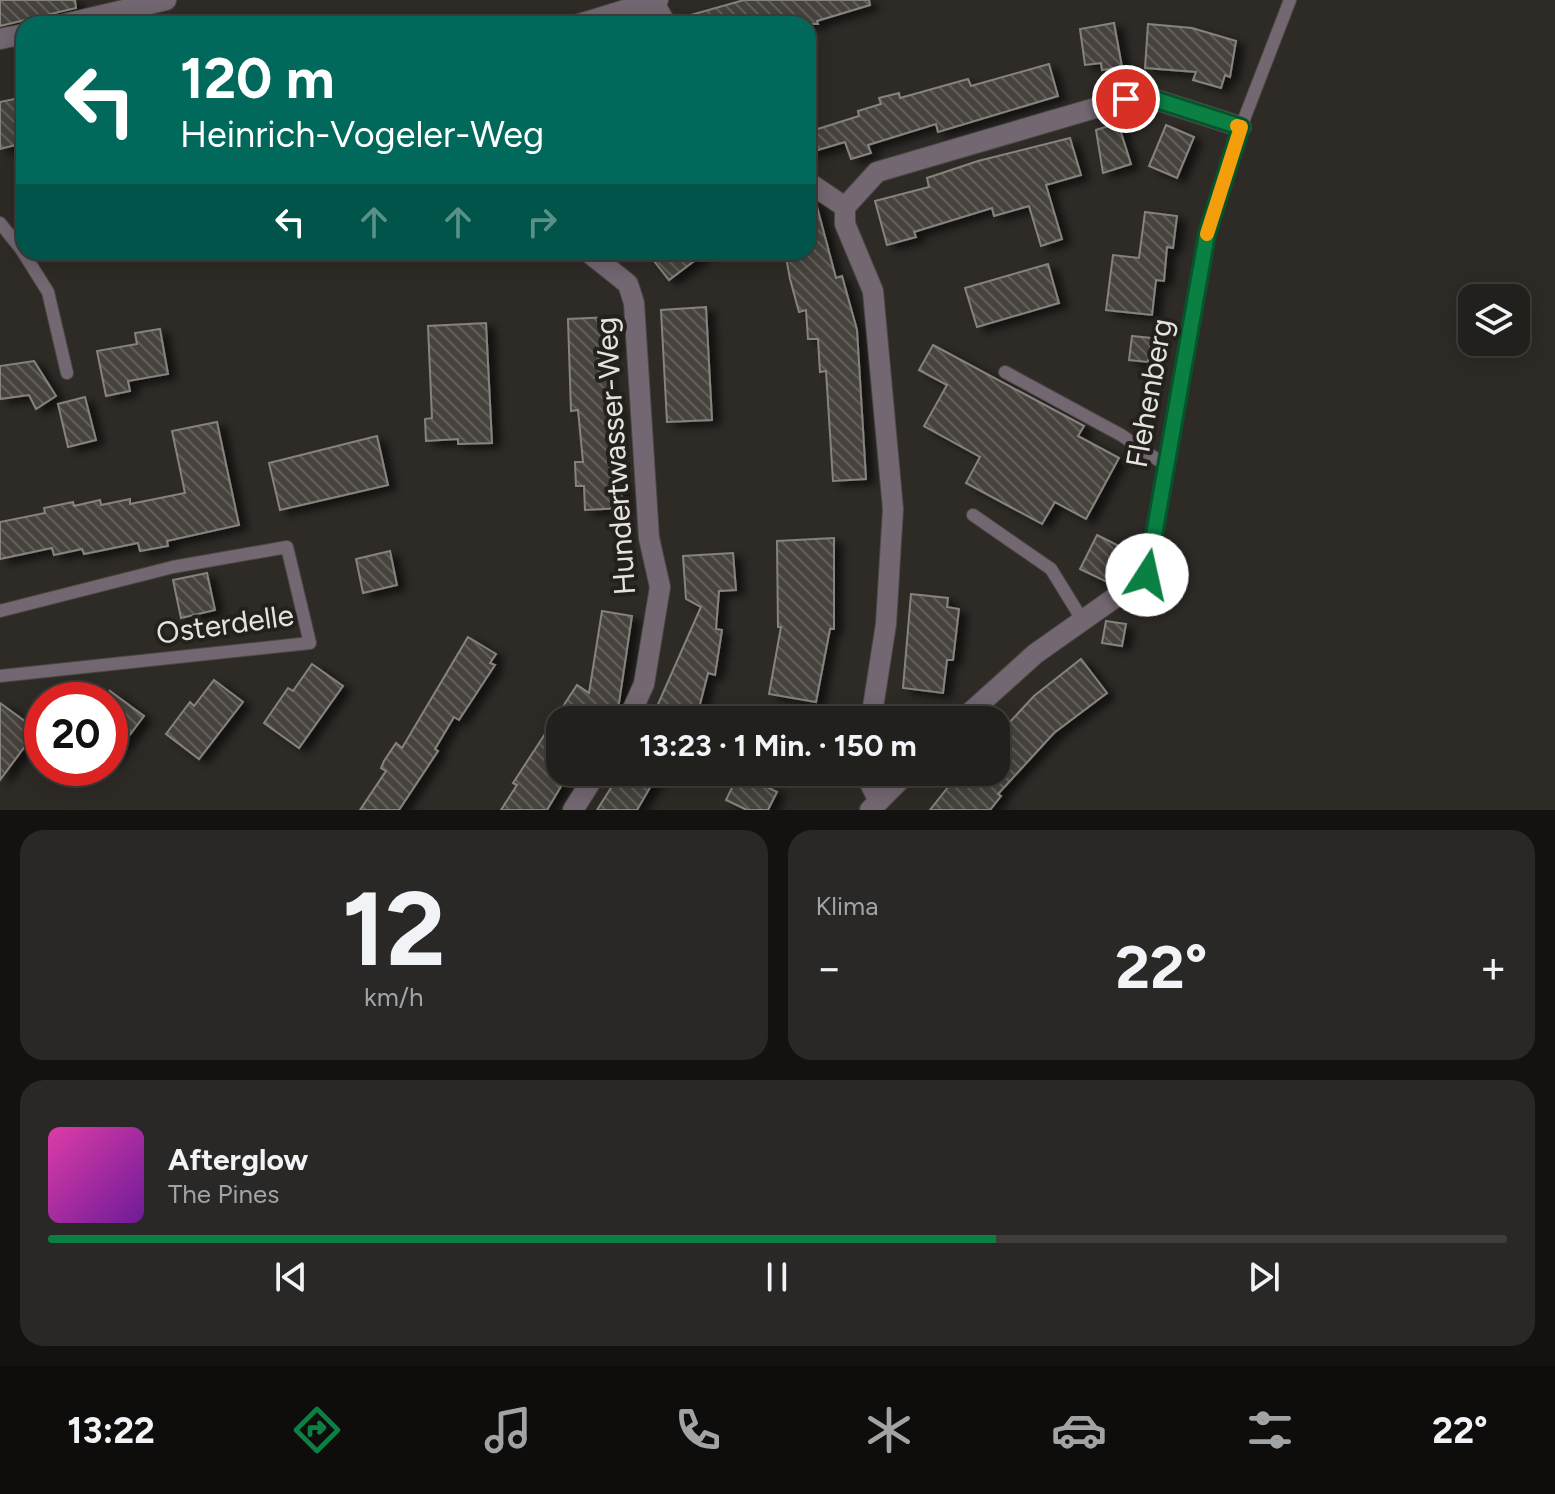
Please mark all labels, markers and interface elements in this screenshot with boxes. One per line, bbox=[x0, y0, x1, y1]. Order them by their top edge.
text: 120 m bbox=[180, 45, 335, 112]
icon: left bbox=[48, 48, 152, 152]
pin bbox=[1092, 65, 1160, 133]
icon: arrive bbox=[1104, 77, 1148, 121]
text: Heinrich-Vogeler-Weg bbox=[180, 113, 544, 156]
icon: left bbox=[268, 200, 312, 244]
icon: ahead bbox=[352, 200, 396, 244]
icon: ahead bbox=[436, 200, 480, 244]
icon: right bbox=[520, 200, 564, 244]
map controls bbox=[1458, 284, 1530, 356]
button: layers bbox=[1458, 284, 1530, 356]
street label: Hundertwasser-Weg bbox=[587, 316, 643, 596]
street label: Flehenberg bbox=[1118, 316, 1180, 470]
position arrow bbox=[1105, 533, 1189, 617]
street label: Osterdelle bbox=[154, 596, 296, 652]
speed limit sign: 20 bbox=[24, 682, 128, 786]
text: 13:23 · 1 Min. · 150 m bbox=[639, 727, 917, 764]
text: 12 bbox=[342, 866, 446, 991]
text: Klima bbox=[816, 890, 879, 922]
text: 22° bbox=[1115, 931, 1207, 1003]
text: − bbox=[816, 941, 843, 994]
text: + bbox=[1480, 941, 1507, 994]
text: km/h bbox=[364, 981, 423, 1013]
text: Afterglow bbox=[168, 1141, 308, 1178]
text: The Pines bbox=[168, 1178, 279, 1210]
icon: previous bbox=[269, 1255, 313, 1299]
icon: pause bbox=[755, 1255, 799, 1299]
icon: next bbox=[1242, 1255, 1286, 1299]
icon: directions bbox=[289, 1402, 345, 1458]
icon: music bbox=[480, 1402, 536, 1458]
icon: phone bbox=[670, 1402, 726, 1458]
icon: climate bbox=[861, 1402, 917, 1458]
icon: car bbox=[1051, 1402, 1107, 1458]
icon: filters bbox=[1242, 1402, 1298, 1458]
text: 13:22 bbox=[67, 1409, 155, 1452]
text: 22° bbox=[1432, 1409, 1488, 1452]

